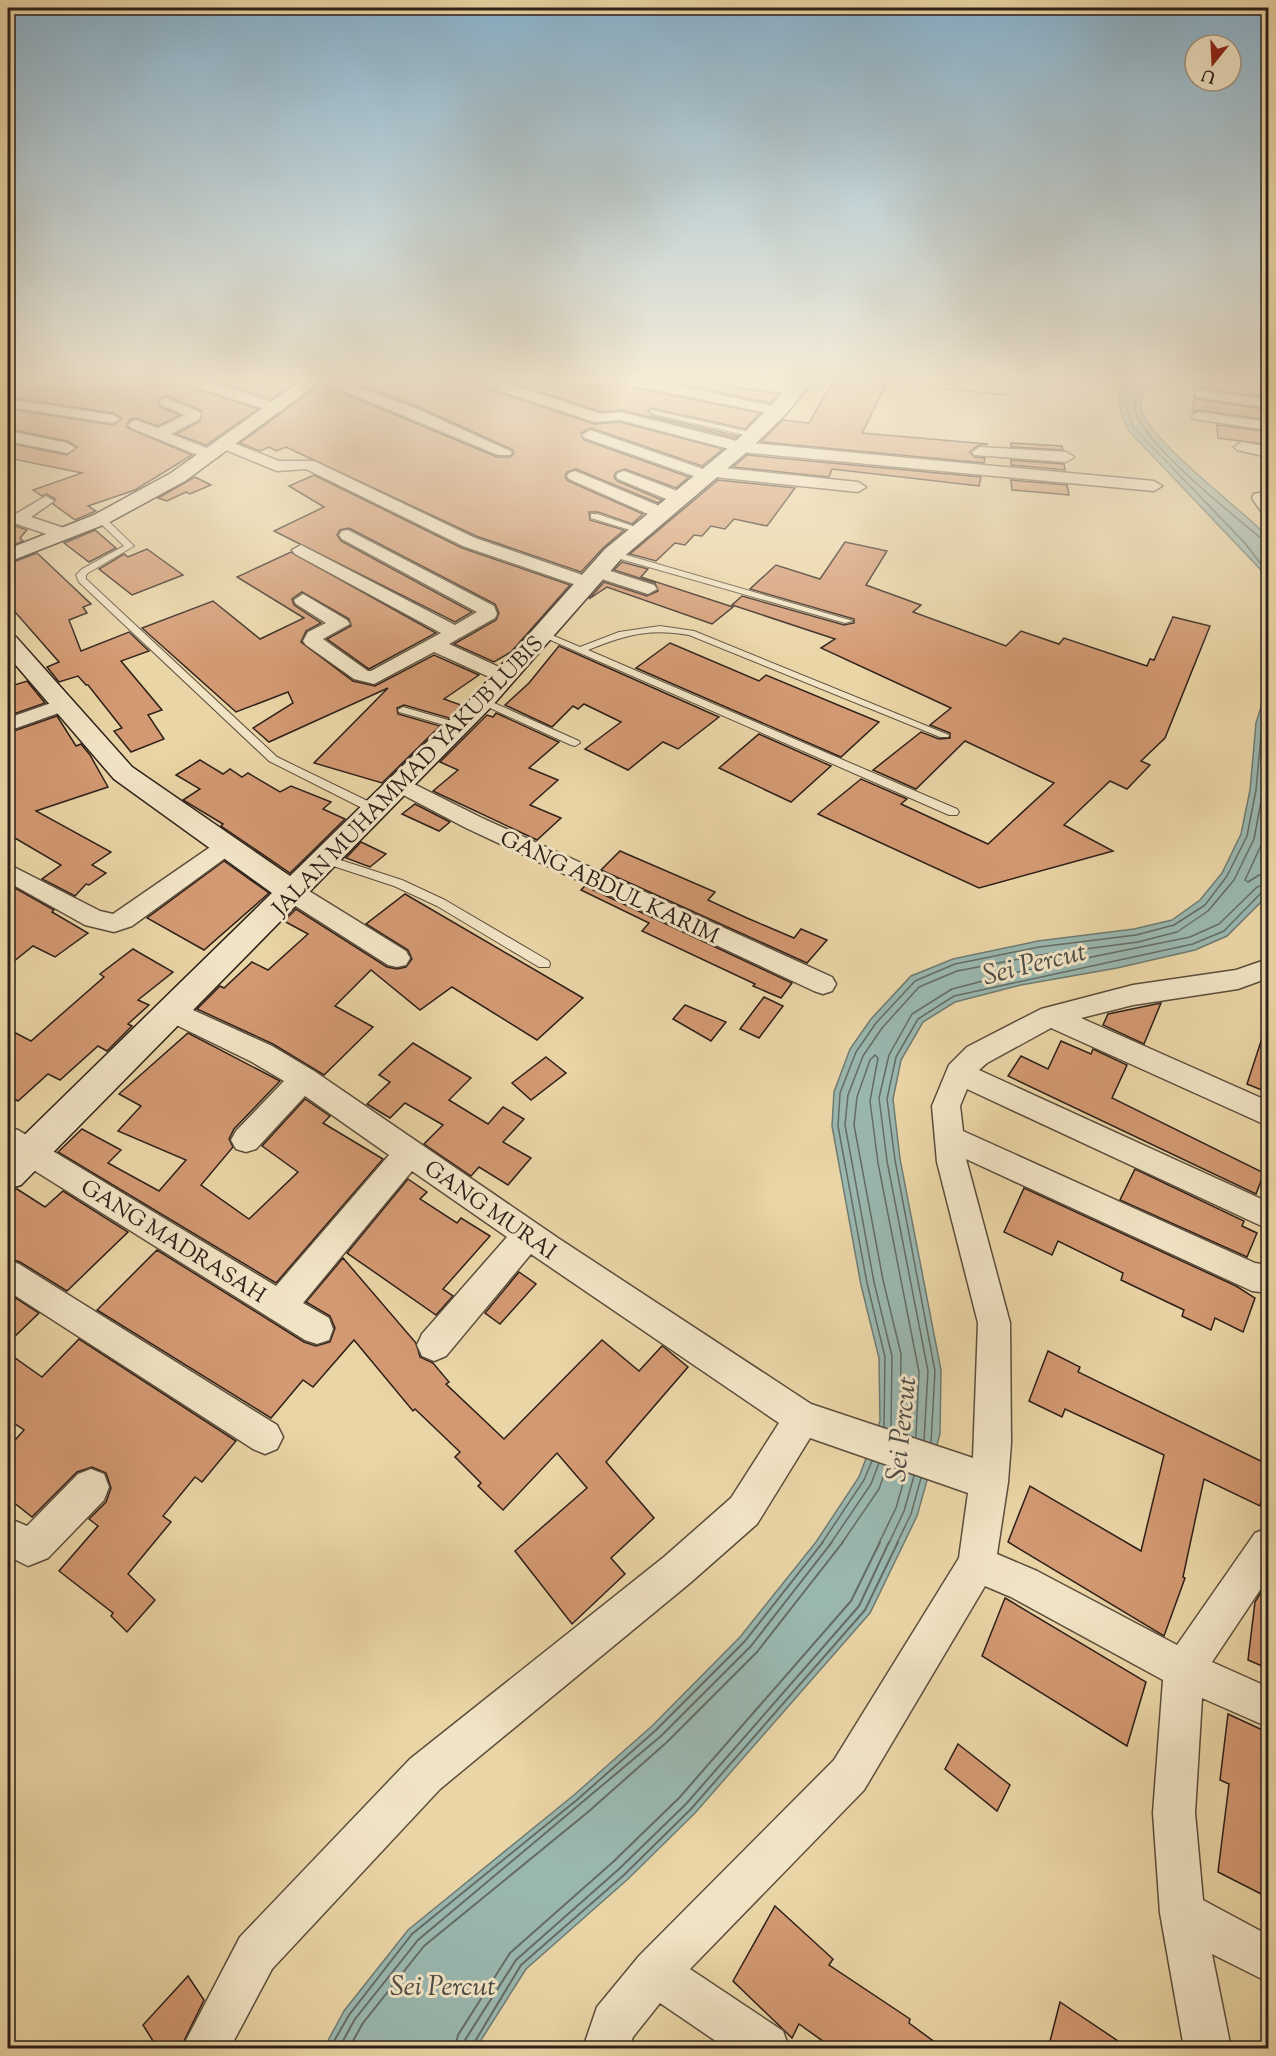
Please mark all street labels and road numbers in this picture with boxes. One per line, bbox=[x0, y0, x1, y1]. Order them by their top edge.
street label: JALAN MUHAMMAD YAKUB LUBIS bbox=[265, 630, 552, 925]
street label: GANG ABDUL KARIM bbox=[494, 824, 723, 954]
street label: GANG MURAI bbox=[417, 1154, 562, 1269]
street label: GANG MADRASAH bbox=[74, 1173, 271, 1312]

